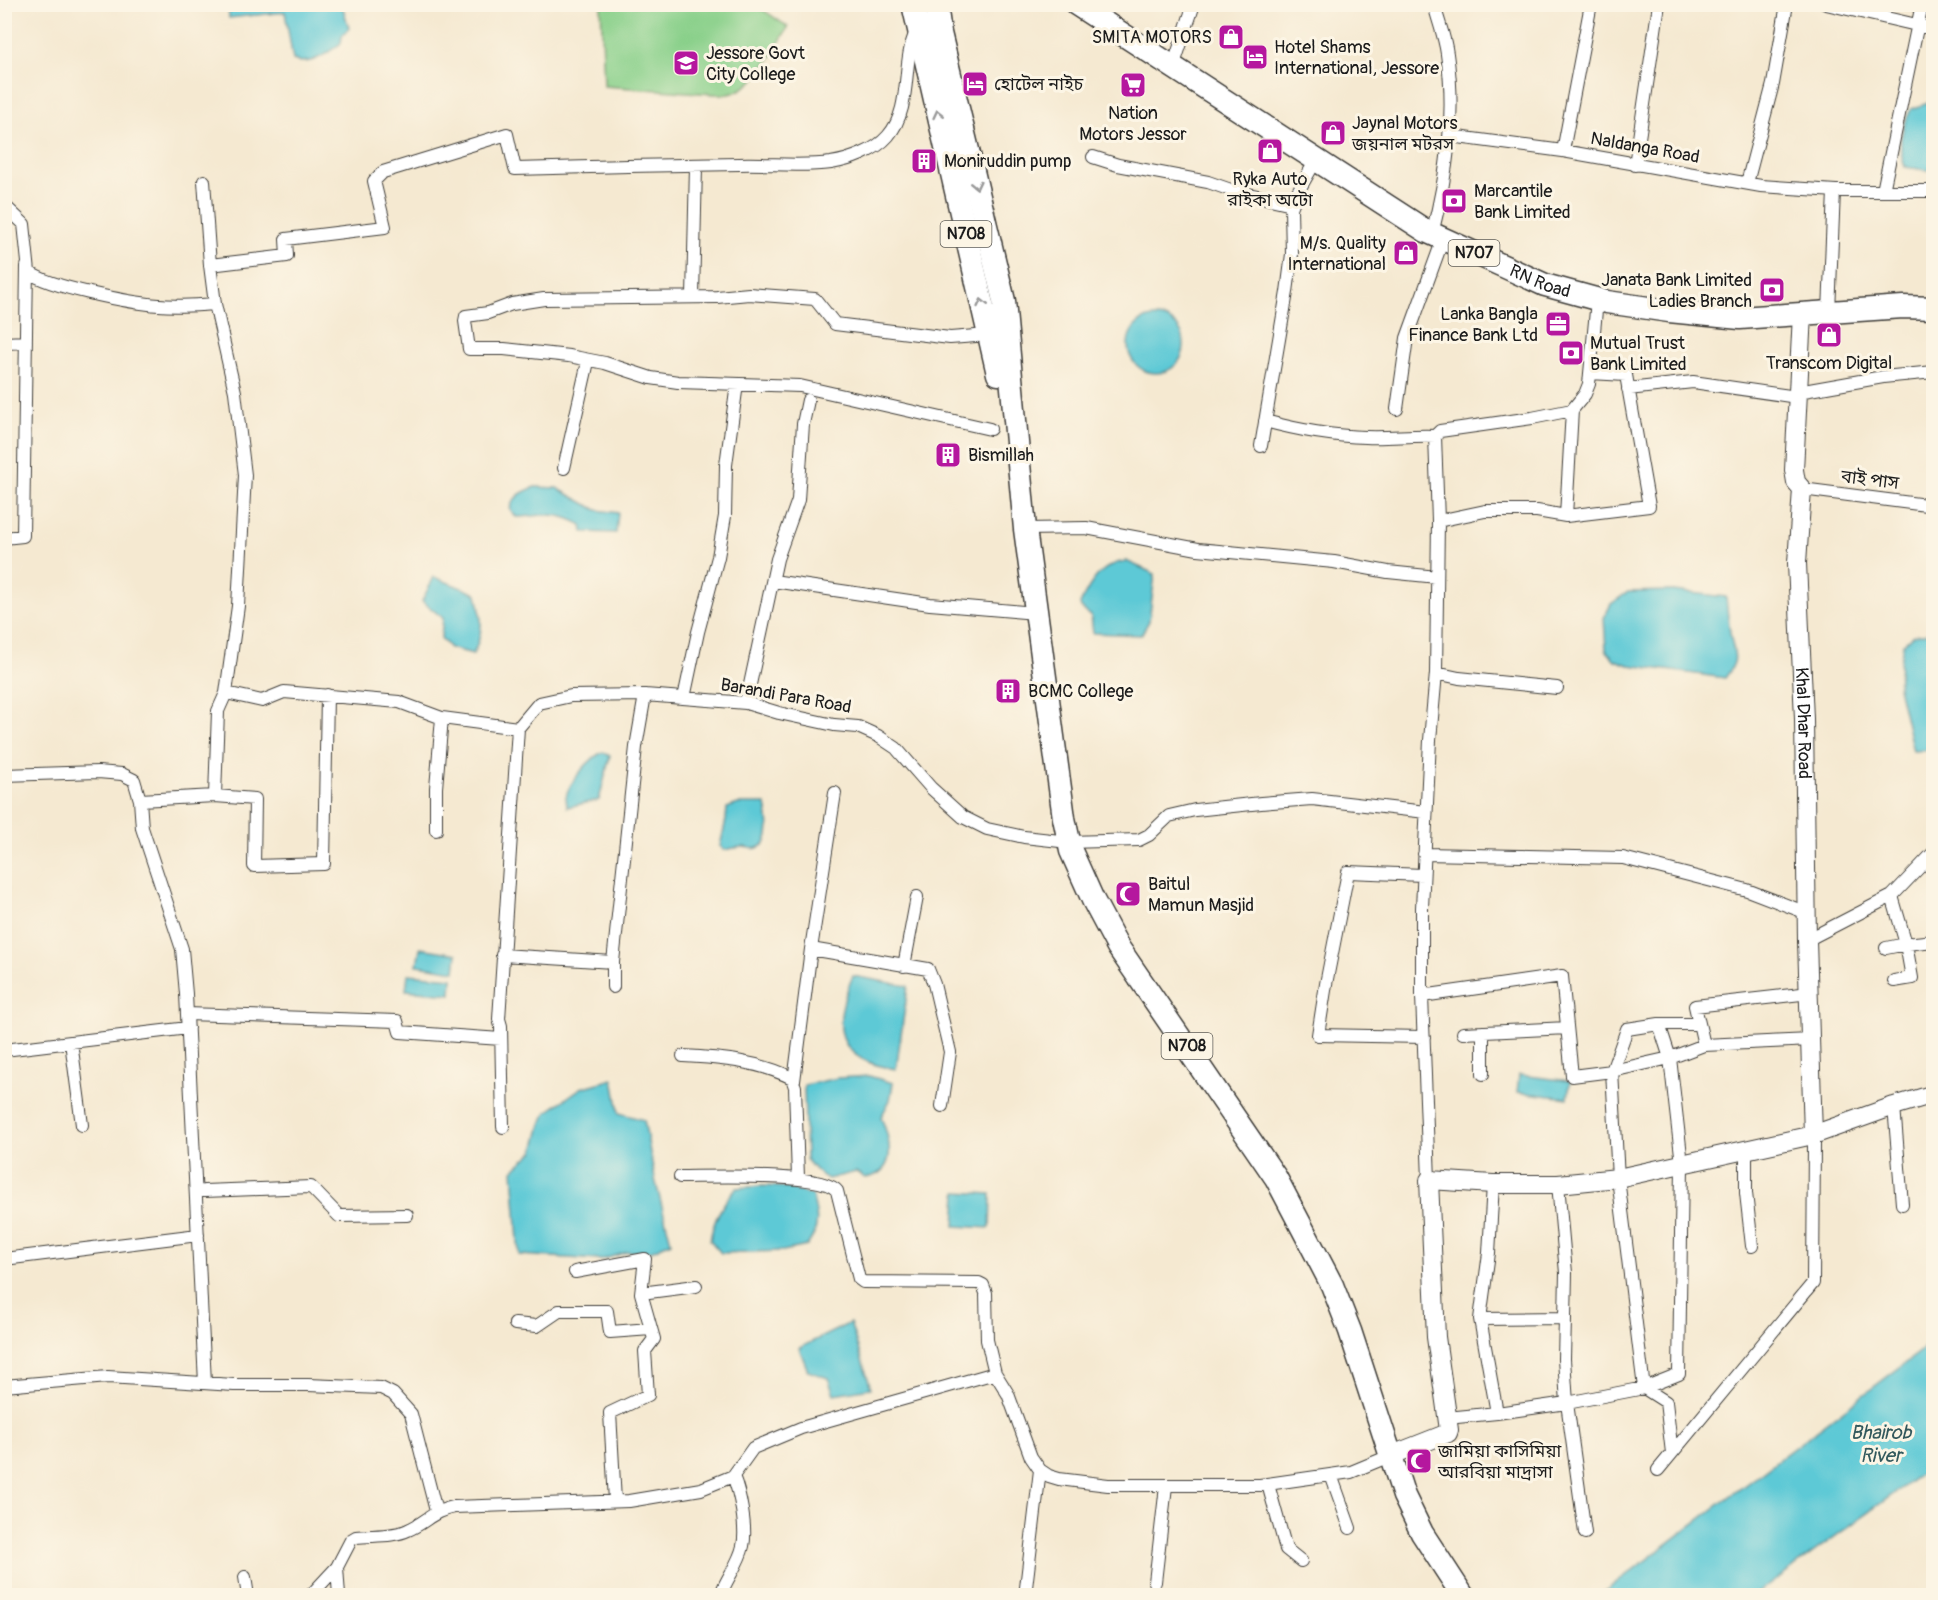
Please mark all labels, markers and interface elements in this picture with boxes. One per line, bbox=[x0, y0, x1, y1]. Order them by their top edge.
shop icon: SMITA MOTORS bbox=[1216, 22, 1246, 52]
place label: SMITA MOTORS bbox=[1092, 26, 1212, 49]
place label: Hotel Shams International, Jessore bbox=[1274, 36, 1439, 80]
place label: Jessore Govt City College bbox=[706, 42, 806, 86]
hotel icon: Hotel Shams International, Jessore bbox=[1240, 42, 1270, 72]
school or university icon: Jessore Govt City College bbox=[671, 48, 701, 78]
hotel icon: হোটেল নাইচ bbox=[960, 69, 990, 99]
supermarket icon: Nation Motors Jessor bbox=[1118, 70, 1148, 100]
place label: হোটেল নাইচ bbox=[994, 73, 1084, 96]
place label: Nation Motors Jessor bbox=[1079, 102, 1187, 146]
one-way arrow bbox=[932, 109, 945, 119]
place label: Jaynal Motors জয়নাল মটরস bbox=[1351, 112, 1457, 156]
shop icon: Jaynal Motors জয়নাল মটরস bbox=[1318, 118, 1348, 148]
street label: Naldanga Road bbox=[1589, 127, 1701, 169]
shop icon: Ryka Auto রাইকা অটো bbox=[1255, 136, 1285, 166]
building icon: Moniruddin pump bbox=[909, 146, 939, 176]
place label: Moniruddin pump bbox=[944, 150, 1072, 173]
place label: Ryka Auto রাইকা অটো bbox=[1226, 168, 1313, 212]
one-way arrow bbox=[969, 179, 982, 189]
place label: Marcantile Bank Limited bbox=[1474, 180, 1571, 224]
bank icon: Marcantile Bank Limited bbox=[1439, 186, 1469, 216]
road number: N708 bbox=[940, 221, 992, 247]
place label: M/s. Quality International bbox=[1288, 232, 1386, 276]
shop icon: M/s. Quality International bbox=[1391, 238, 1421, 268]
road number: N707 bbox=[1448, 240, 1500, 266]
street label: RN Road bbox=[1506, 259, 1573, 303]
place label: Janata Bank Limited Ladies Branch bbox=[1601, 269, 1752, 313]
bank icon: Janata Bank Limited Ladies Branch bbox=[1757, 275, 1787, 305]
one-way arrow bbox=[977, 299, 990, 309]
place label: Lanka Bangla Finance Bank Ltd bbox=[1408, 303, 1538, 347]
office icon: Lanka Bangla Finance Bank Ltd bbox=[1543, 309, 1573, 339]
shop icon: Transcom Digital bbox=[1814, 320, 1844, 350]
place label: Mutual Trust Bank Limited bbox=[1590, 332, 1687, 376]
bank icon: Mutual Trust Bank Limited bbox=[1556, 338, 1586, 368]
place label: Transcom Digital bbox=[1766, 352, 1892, 375]
building icon: Bismillah bbox=[933, 440, 963, 470]
place label: Bismillah bbox=[968, 444, 1034, 467]
street label: বাই পাস bbox=[1839, 465, 1901, 495]
street label: Khal Dhar Road bbox=[1790, 667, 1816, 779]
street label: Barandi Para Road bbox=[719, 673, 853, 719]
building icon: BCMC College bbox=[993, 676, 1023, 706]
place label: BCMC College bbox=[1028, 680, 1134, 703]
place label: Baitul Mamun Masjid bbox=[1148, 873, 1254, 917]
mosque icon: Baitul Mamun Masjid bbox=[1113, 879, 1143, 909]
road number: N708 bbox=[1162, 1033, 1212, 1059]
water label: Bhairob River bbox=[1851, 1420, 1913, 1468]
place label: জামিয়া কাসিমিয়া আরবিয়া মাদ্রাসা bbox=[1437, 1440, 1561, 1484]
mosque icon: জামিয়া কাসিমিয়া আরবিয়া মাদ্রাসা bbox=[1404, 1446, 1434, 1476]

